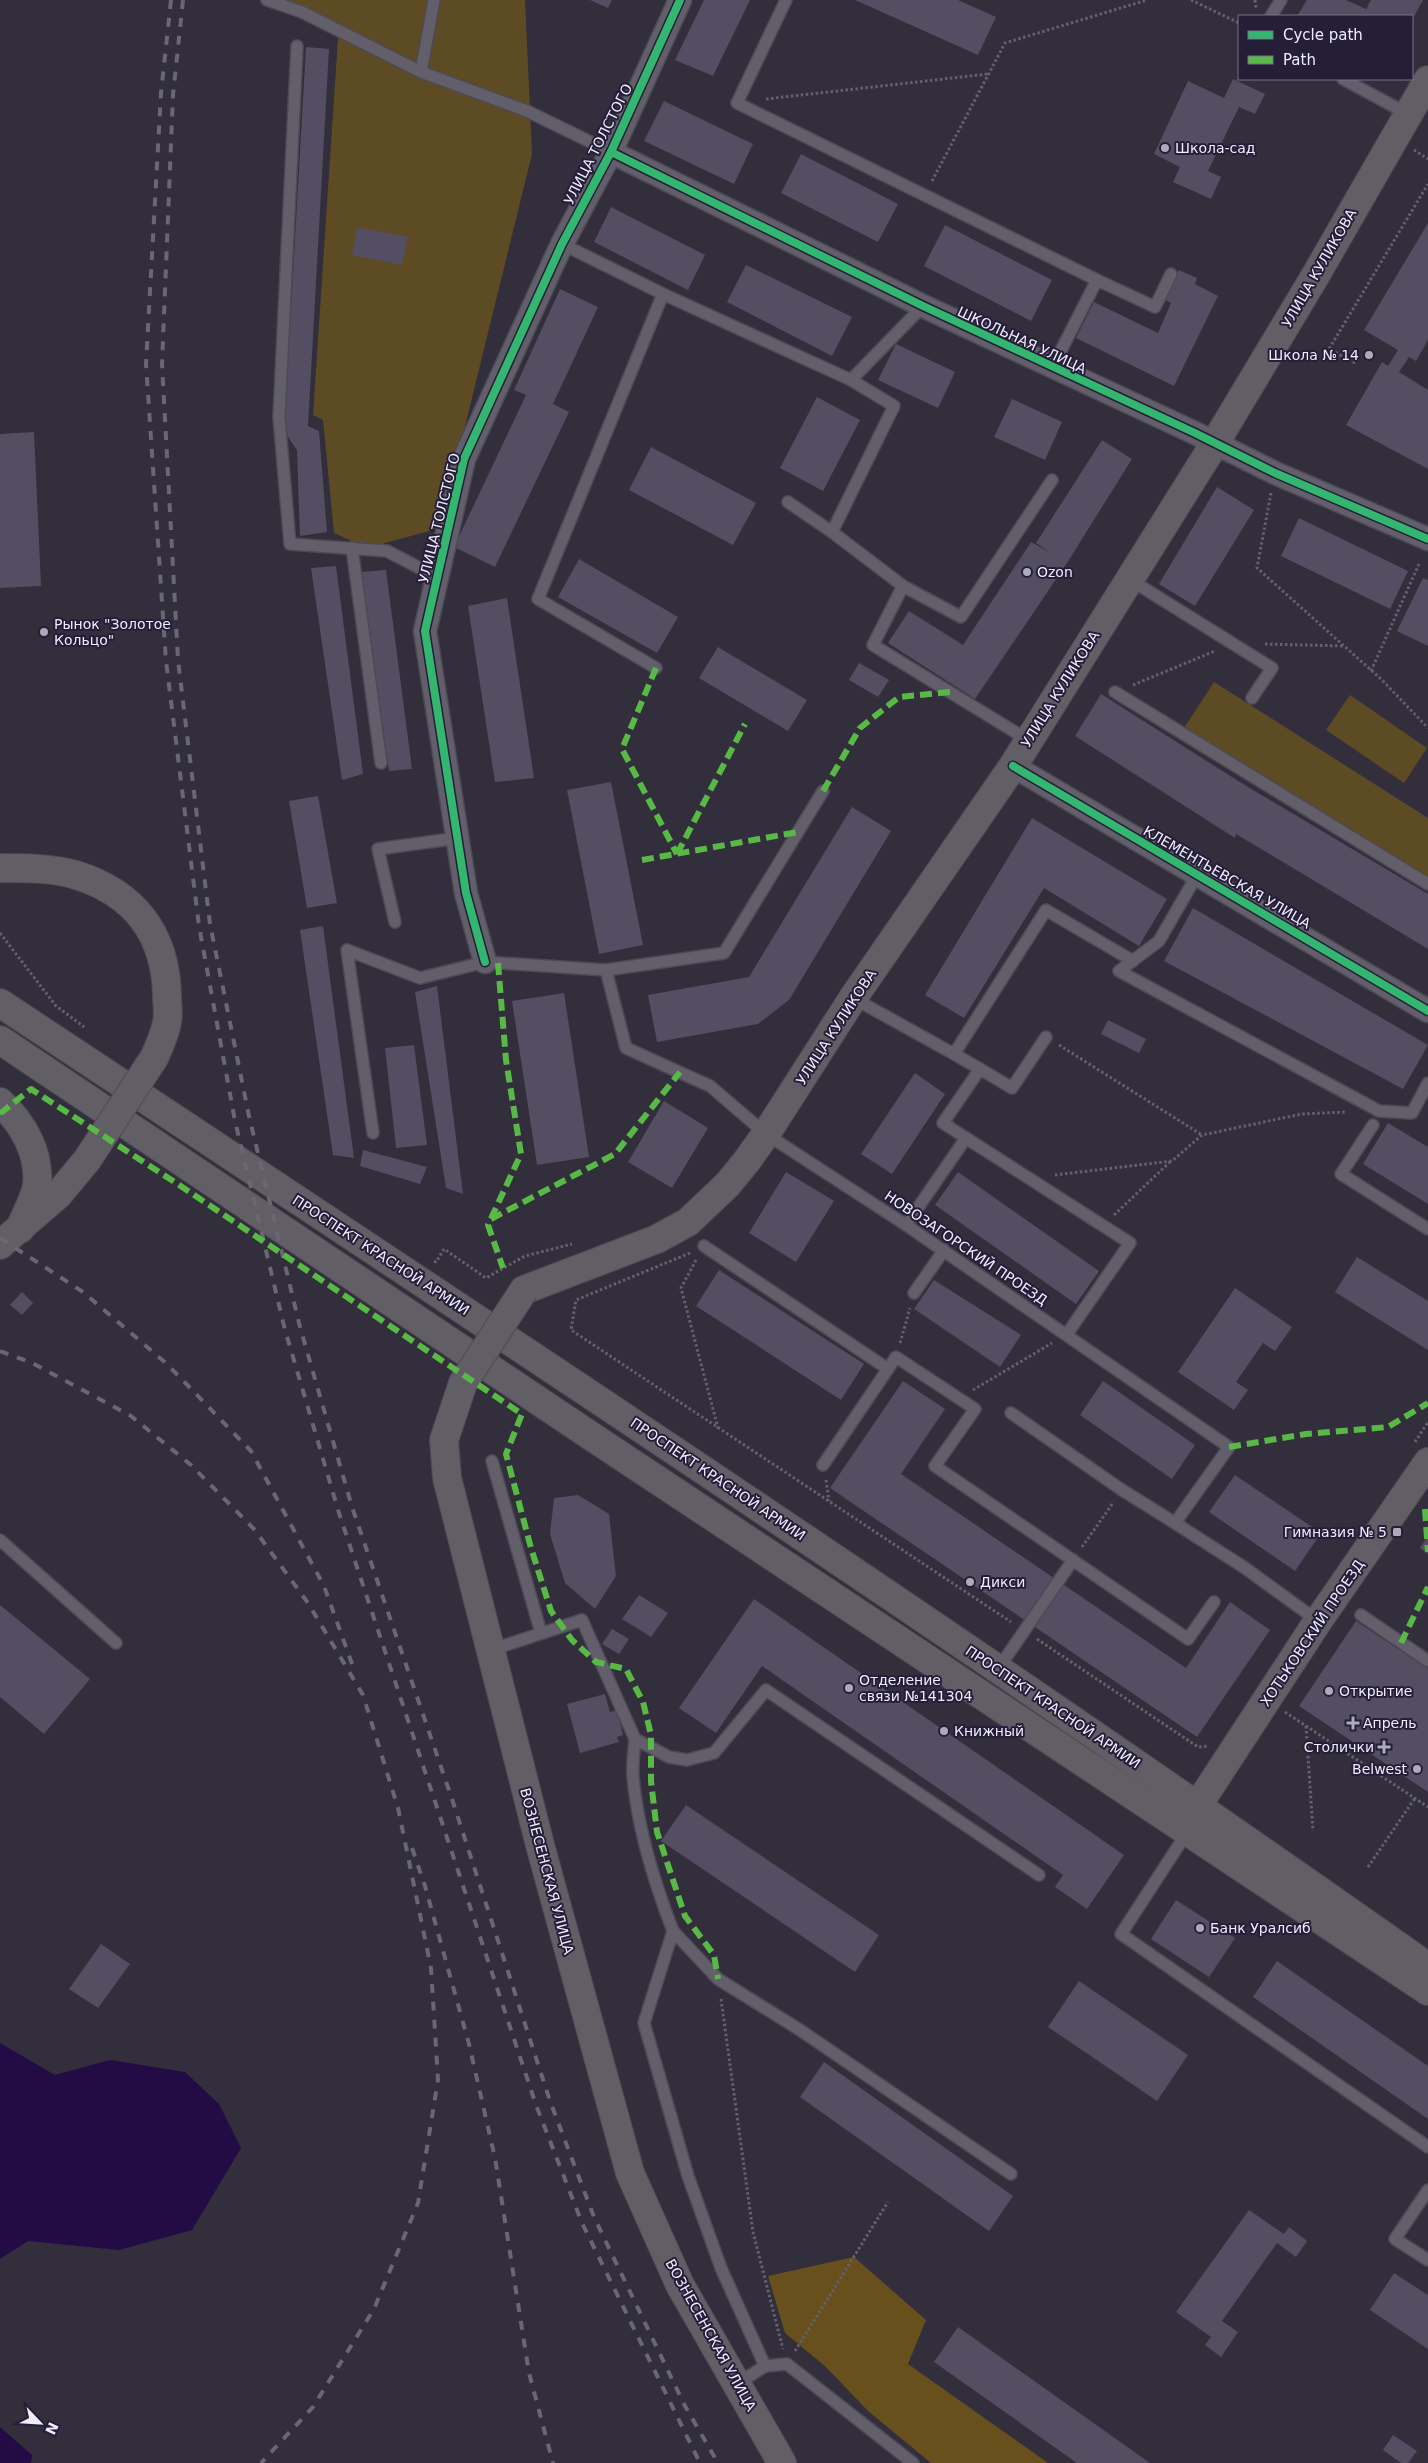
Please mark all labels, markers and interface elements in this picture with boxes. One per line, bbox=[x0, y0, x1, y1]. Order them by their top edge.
legend bbox=[1238, 15, 1413, 80]
text: Cycle path bbox=[1283, 26, 1363, 44]
text: Path bbox=[1283, 51, 1316, 69]
street label: УЛИЦА ТОЛСТОГО bbox=[561, 81, 635, 207]
place label: Школа-сад bbox=[1175, 140, 1256, 156]
marker: Школа-сад bbox=[1159, 142, 1171, 154]
street label: УЛИЦА КУЛИКОВА bbox=[1279, 206, 1360, 330]
street label: ШКОЛЬНАЯ УЛИЦА bbox=[955, 303, 1089, 377]
place label: Школа № 14 bbox=[1268, 347, 1359, 363]
marker: Школа № 14 bbox=[1363, 349, 1375, 361]
street label: УЛИЦА ТОЛСТОГО bbox=[415, 451, 463, 585]
place label: Ozon bbox=[1037, 564, 1073, 580]
marker: Ozon bbox=[1021, 566, 1033, 578]
place label: Рынок "Золотое Кольцо" bbox=[54, 616, 171, 648]
marker: Рынок "Золотое Кольцо" bbox=[38, 626, 50, 638]
street label: УЛИЦА КУЛИКОВА bbox=[1018, 628, 1103, 750]
street label: КЛЕМЕНТЬЕВСКАЯ УЛИЦА bbox=[1140, 822, 1314, 932]
street label: УЛИЦА КУЛИКОВА bbox=[793, 966, 879, 1088]
street label: НОВОЗАГОРСКИЙ ПРОЕЗД bbox=[882, 1187, 1051, 1309]
street label: ПРОСПЕКТ КРАСНОЙ АРМИИ bbox=[290, 1191, 473, 1318]
street label: ПРОСПЕКТ КРАСНОЙ АРМИИ bbox=[628, 1414, 809, 1544]
place label: Гимназия № 5 bbox=[1284, 1524, 1387, 1540]
marker: Гимназия № 5 bbox=[1391, 1526, 1403, 1538]
street label: ХОТЬКОВСКИЙ ПРОЕЗД bbox=[1256, 1556, 1367, 1709]
place label: Дикси bbox=[980, 1574, 1025, 1590]
marker: Дикси bbox=[964, 1576, 976, 1588]
street label: ПРОСПЕКТ КРАСНОЙ АРМИИ bbox=[963, 1642, 1144, 1772]
place label: Отделение связи №141304 bbox=[859, 1672, 972, 1704]
marker: Отделение связи №141304 bbox=[843, 1682, 855, 1694]
place label: Открытие bbox=[1339, 1683, 1412, 1699]
marker: Открытие bbox=[1323, 1685, 1335, 1697]
place label: Апрель bbox=[1363, 1715, 1416, 1731]
marker: Апрель bbox=[1347, 1717, 1359, 1729]
place label: Книжный bbox=[954, 1723, 1024, 1739]
marker: Книжный bbox=[938, 1725, 950, 1737]
place label: Столички bbox=[1304, 1739, 1374, 1755]
marker: Столички bbox=[1378, 1741, 1390, 1753]
place label: Belwest bbox=[1352, 1761, 1407, 1777]
marker: Belwest bbox=[1411, 1763, 1423, 1775]
street label: ВОЗНЕСЕНСКАЯ УЛИЦА bbox=[517, 1786, 577, 1956]
place label: Банк Уралсиб bbox=[1210, 1920, 1311, 1936]
marker: Банк Уралсиб bbox=[1194, 1922, 1206, 1934]
street label: ВОЗНЕСЕНСКАЯ УЛИЦА bbox=[662, 2256, 760, 2414]
north arrow bbox=[15, 2398, 65, 2448]
text: N bbox=[42, 2420, 62, 2437]

